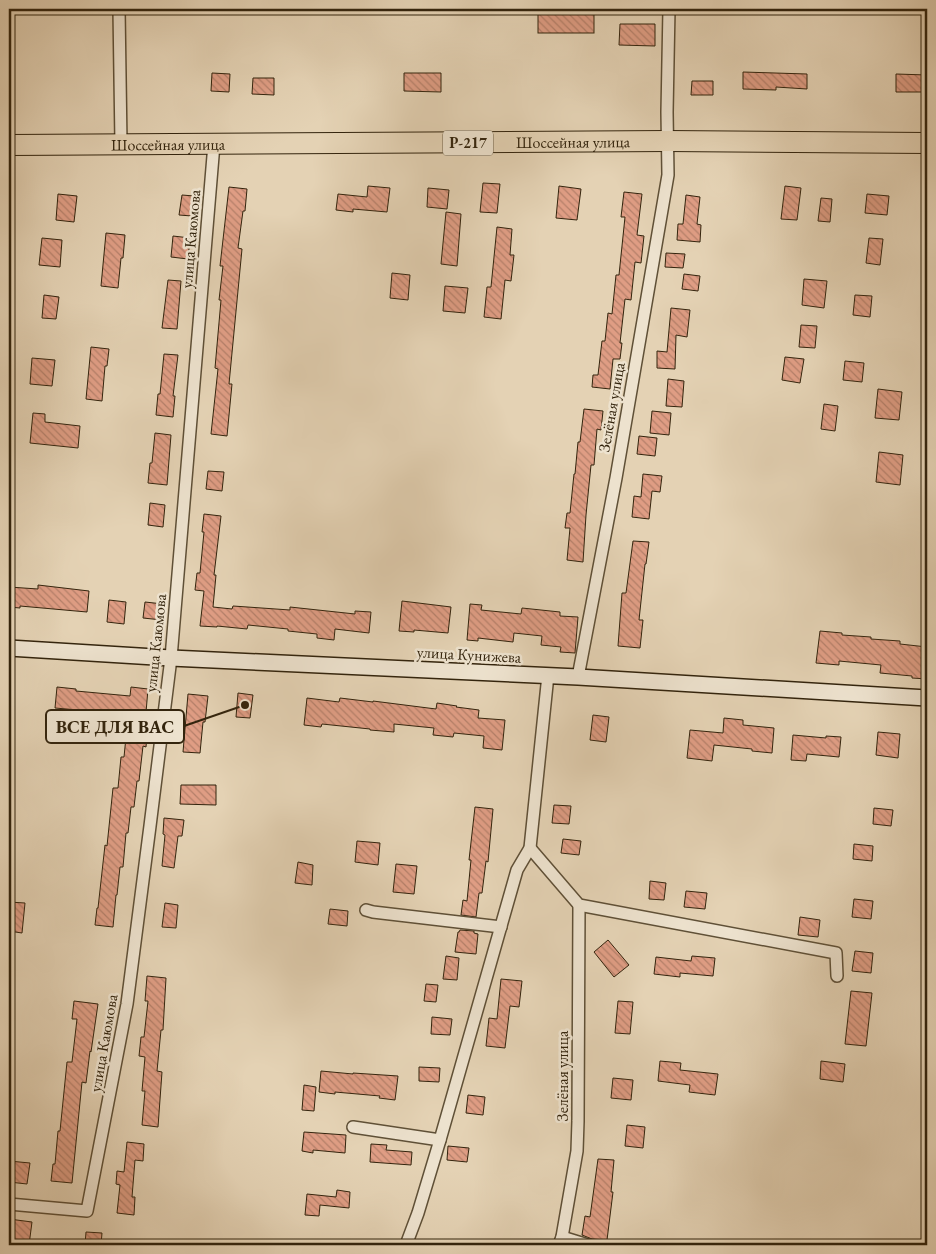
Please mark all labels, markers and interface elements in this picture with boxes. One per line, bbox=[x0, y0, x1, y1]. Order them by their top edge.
road number: Р-217 bbox=[443, 130, 493, 156]
street label: Шоссейная улица bbox=[516, 131, 631, 153]
street label: Шоссейная улица bbox=[111, 134, 226, 155]
street label: улица Каюмова bbox=[176, 188, 205, 289]
street label: Зелёная улица bbox=[593, 360, 630, 454]
street label: улица Каюмова bbox=[140, 592, 171, 693]
street label: улица Кунижева bbox=[416, 641, 522, 668]
callout: ВСЕ ДЛЯ ВАС bbox=[46, 710, 184, 743]
text: ВСЕ ДЛЯ ВАС bbox=[56, 715, 174, 738]
street label: улица Каюмова bbox=[85, 992, 123, 1094]
street label: Зелёная улица bbox=[552, 1030, 573, 1121]

